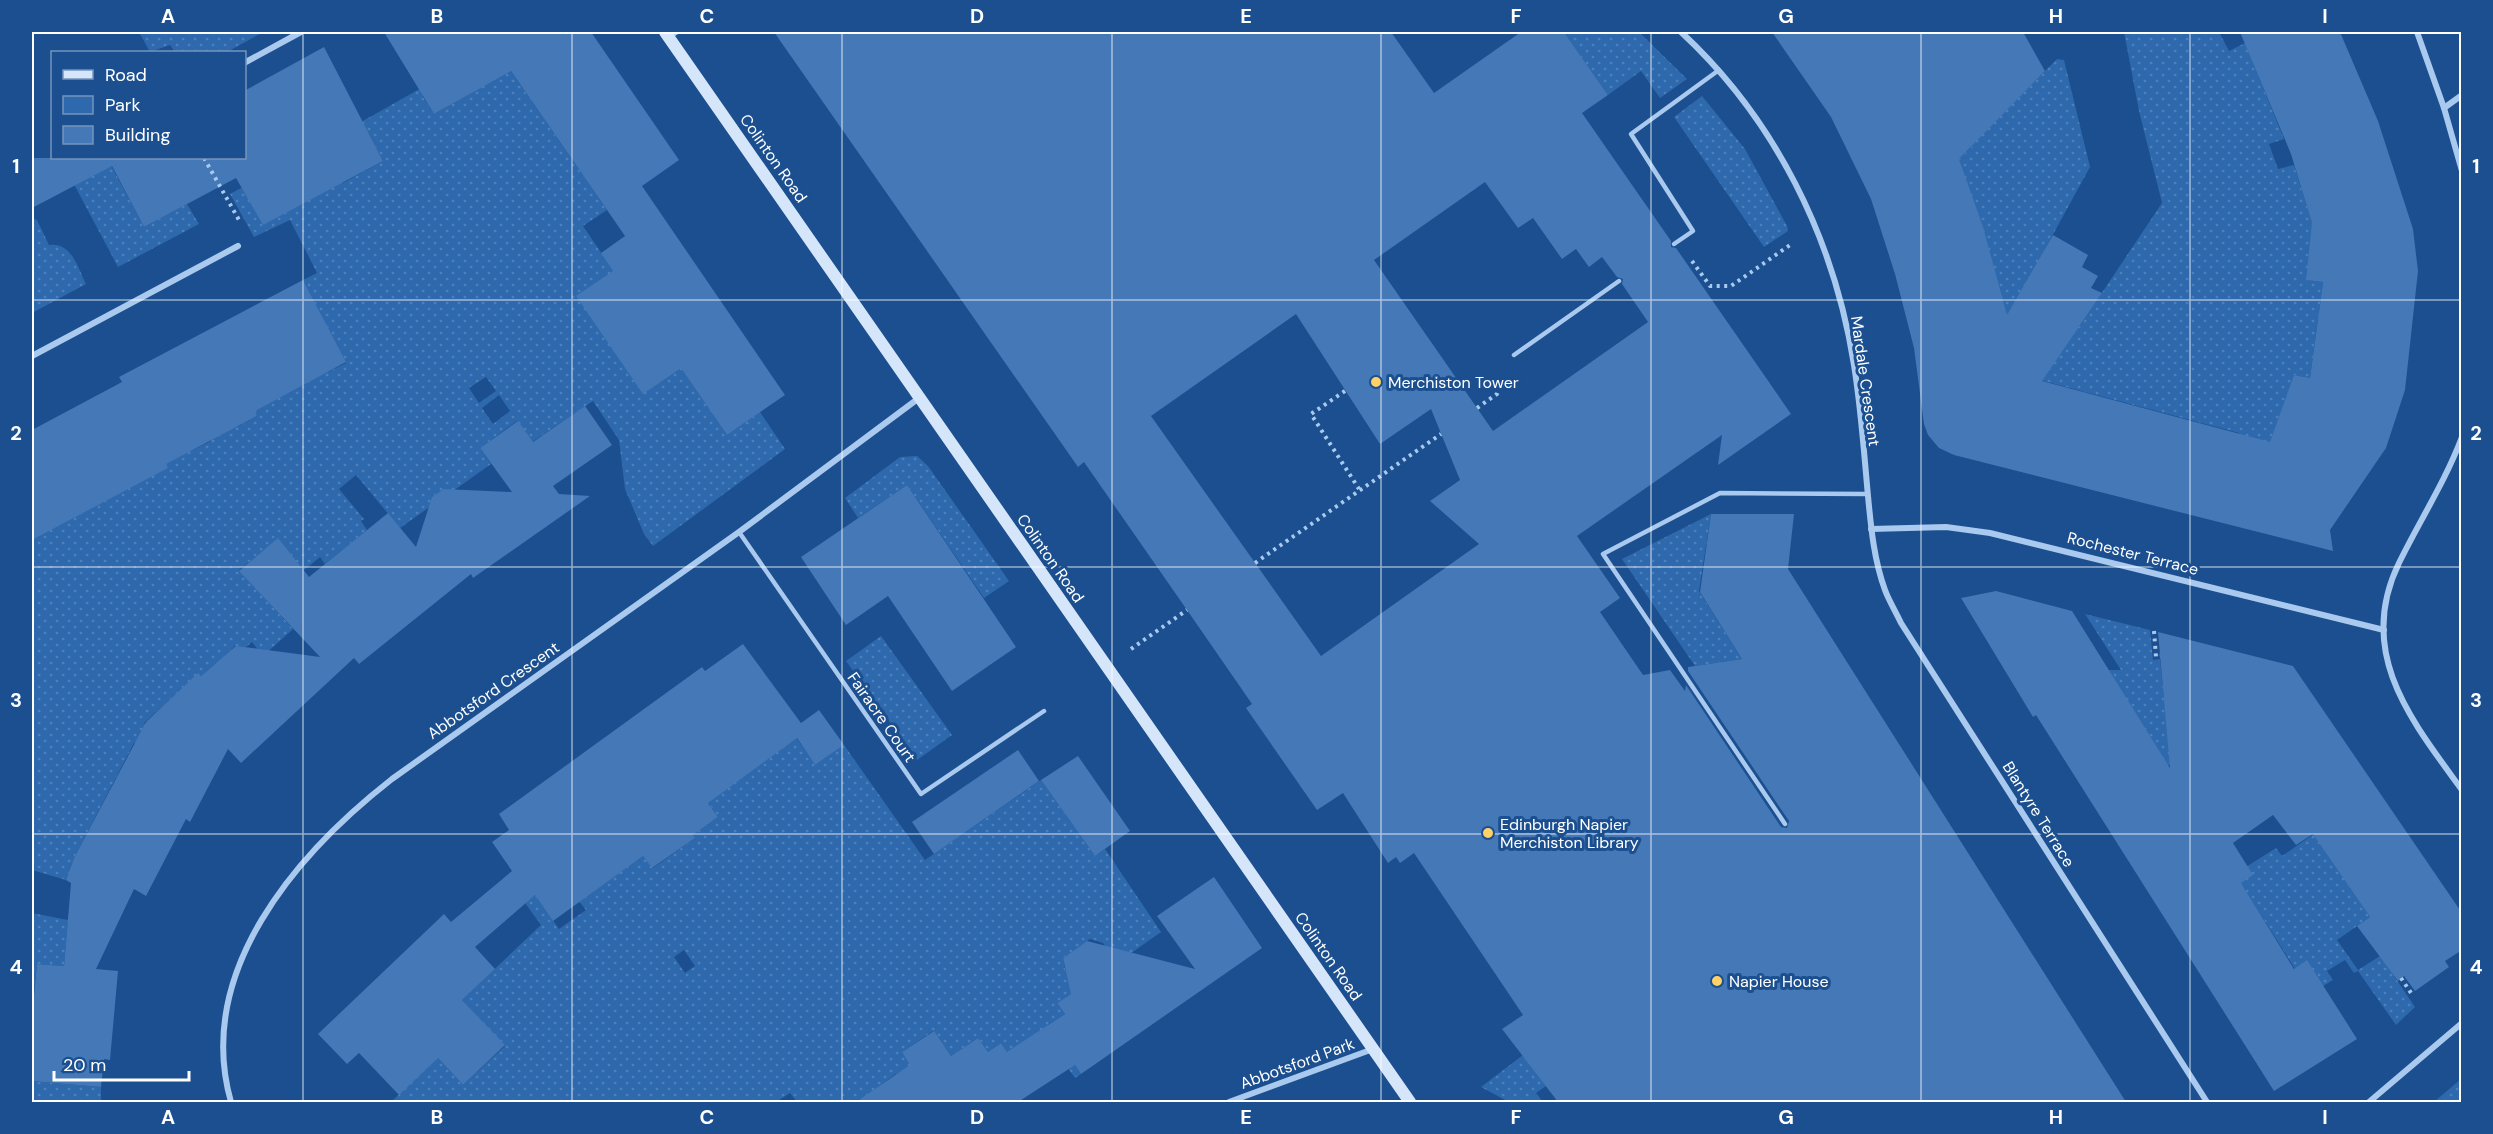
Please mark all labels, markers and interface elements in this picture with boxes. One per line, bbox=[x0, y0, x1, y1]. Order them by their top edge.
text: A bbox=[161, 3, 175, 29]
text: B bbox=[431, 3, 443, 29]
text: C bbox=[700, 3, 714, 29]
text: D bbox=[970, 3, 984, 29]
text: E bbox=[1240, 3, 1252, 29]
text: F bbox=[1510, 3, 1522, 29]
text: G bbox=[1778, 3, 1794, 29]
text: H bbox=[2049, 3, 2063, 29]
text: I bbox=[2322, 3, 2328, 29]
legend bbox=[51, 51, 246, 159]
text: Road bbox=[105, 63, 147, 87]
text: Park bbox=[105, 93, 141, 117]
street label: Colinton Road bbox=[735, 110, 812, 207]
text: Building bbox=[105, 123, 170, 147]
text: 1 bbox=[12, 153, 20, 179]
text: 1 bbox=[2472, 153, 2480, 179]
street label: Mardale Crescent bbox=[1846, 315, 1885, 448]
place label: Merchiston Tower bbox=[1388, 372, 1519, 393]
marker: Merchiston Tower bbox=[1369, 375, 1383, 389]
text: 2 bbox=[10, 420, 22, 446]
text: 2 bbox=[2470, 420, 2482, 446]
street label: Colinton Road bbox=[1012, 510, 1089, 607]
street label: Rochester Terrace bbox=[2065, 527, 2201, 580]
street label: Abbotsford Crescent bbox=[423, 637, 563, 744]
street label: Fairacre Court bbox=[843, 668, 920, 767]
text: 3 bbox=[10, 687, 22, 713]
text: 3 bbox=[2470, 687, 2482, 713]
street label: Blantyre Terrace bbox=[1998, 758, 2079, 871]
place label: Edinburgh Napier Merchiston Library bbox=[1500, 814, 1639, 853]
marker: Edinburgh Napier Merchiston Library bbox=[1481, 826, 1495, 840]
street label: Colinton Road bbox=[1290, 908, 1367, 1005]
text: 4 bbox=[10, 954, 23, 980]
text: 4 bbox=[2470, 954, 2483, 980]
place label: Napier House bbox=[1729, 971, 1829, 992]
marker: Napier House bbox=[1710, 974, 1724, 988]
street label: Abbotsford Park bbox=[1237, 1033, 1357, 1094]
scale bar bbox=[54, 1044, 189, 1082]
text: 20 m bbox=[63, 1053, 106, 1077]
text: A bbox=[161, 1104, 175, 1130]
text: B bbox=[431, 1104, 443, 1130]
text: C bbox=[700, 1104, 714, 1130]
text: D bbox=[970, 1104, 984, 1130]
text: E bbox=[1240, 1104, 1252, 1130]
text: F bbox=[1510, 1104, 1522, 1130]
text: G bbox=[1778, 1104, 1794, 1130]
text: H bbox=[2049, 1104, 2063, 1130]
text: I bbox=[2322, 1104, 2328, 1130]

